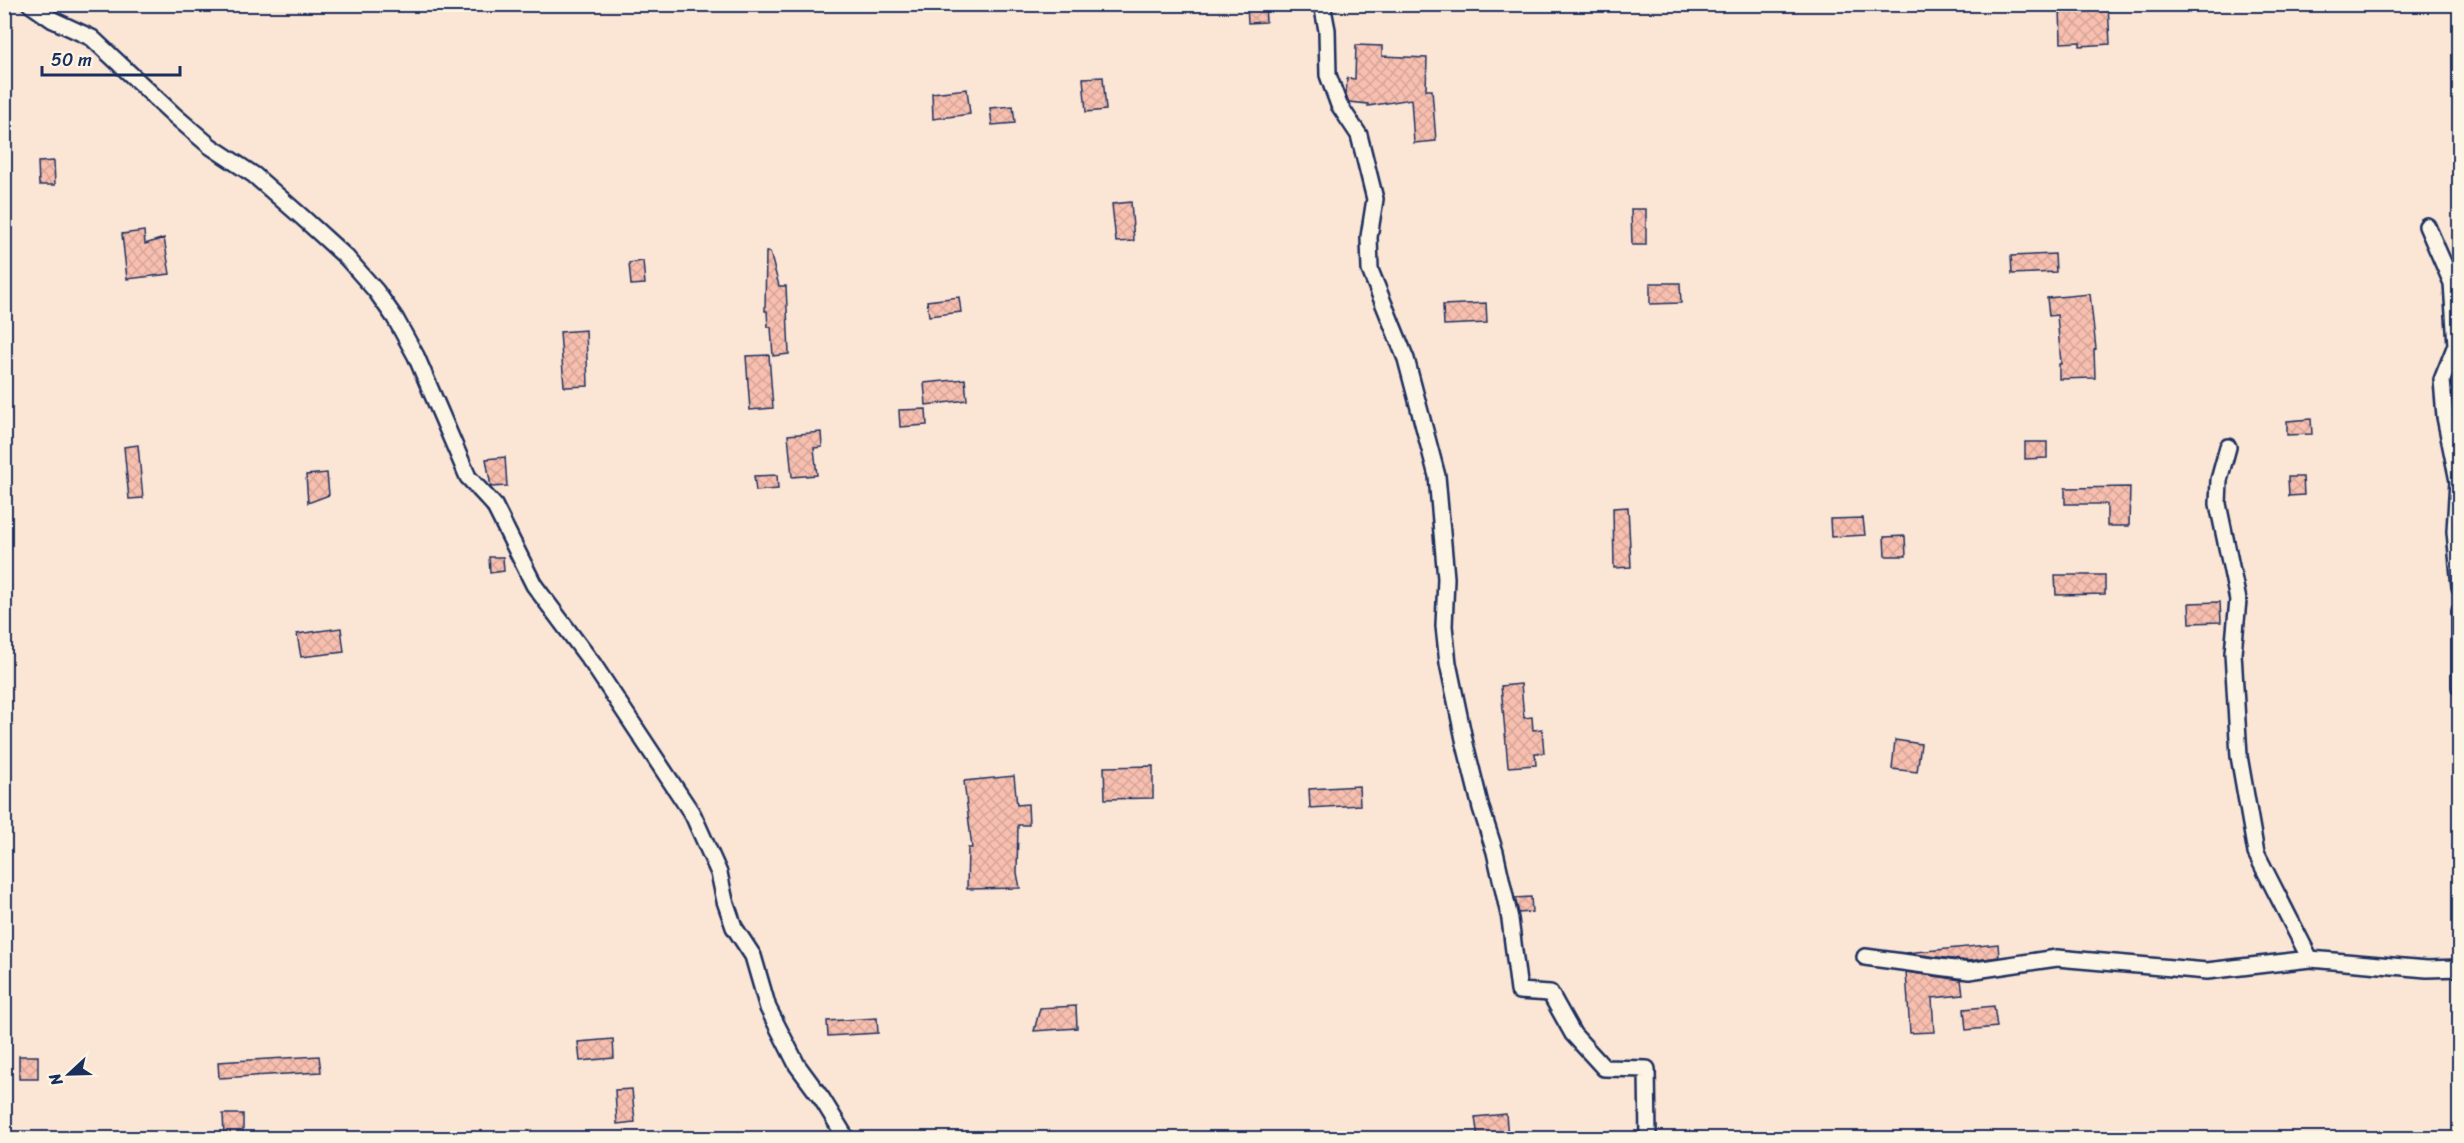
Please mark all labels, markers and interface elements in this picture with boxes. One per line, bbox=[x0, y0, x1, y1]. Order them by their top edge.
scale bar bbox=[42, 39, 180, 77]
text: 50 m bbox=[51, 44, 92, 76]
north arrow bbox=[39, 1044, 99, 1104]
text: N bbox=[40, 1068, 71, 1091]

